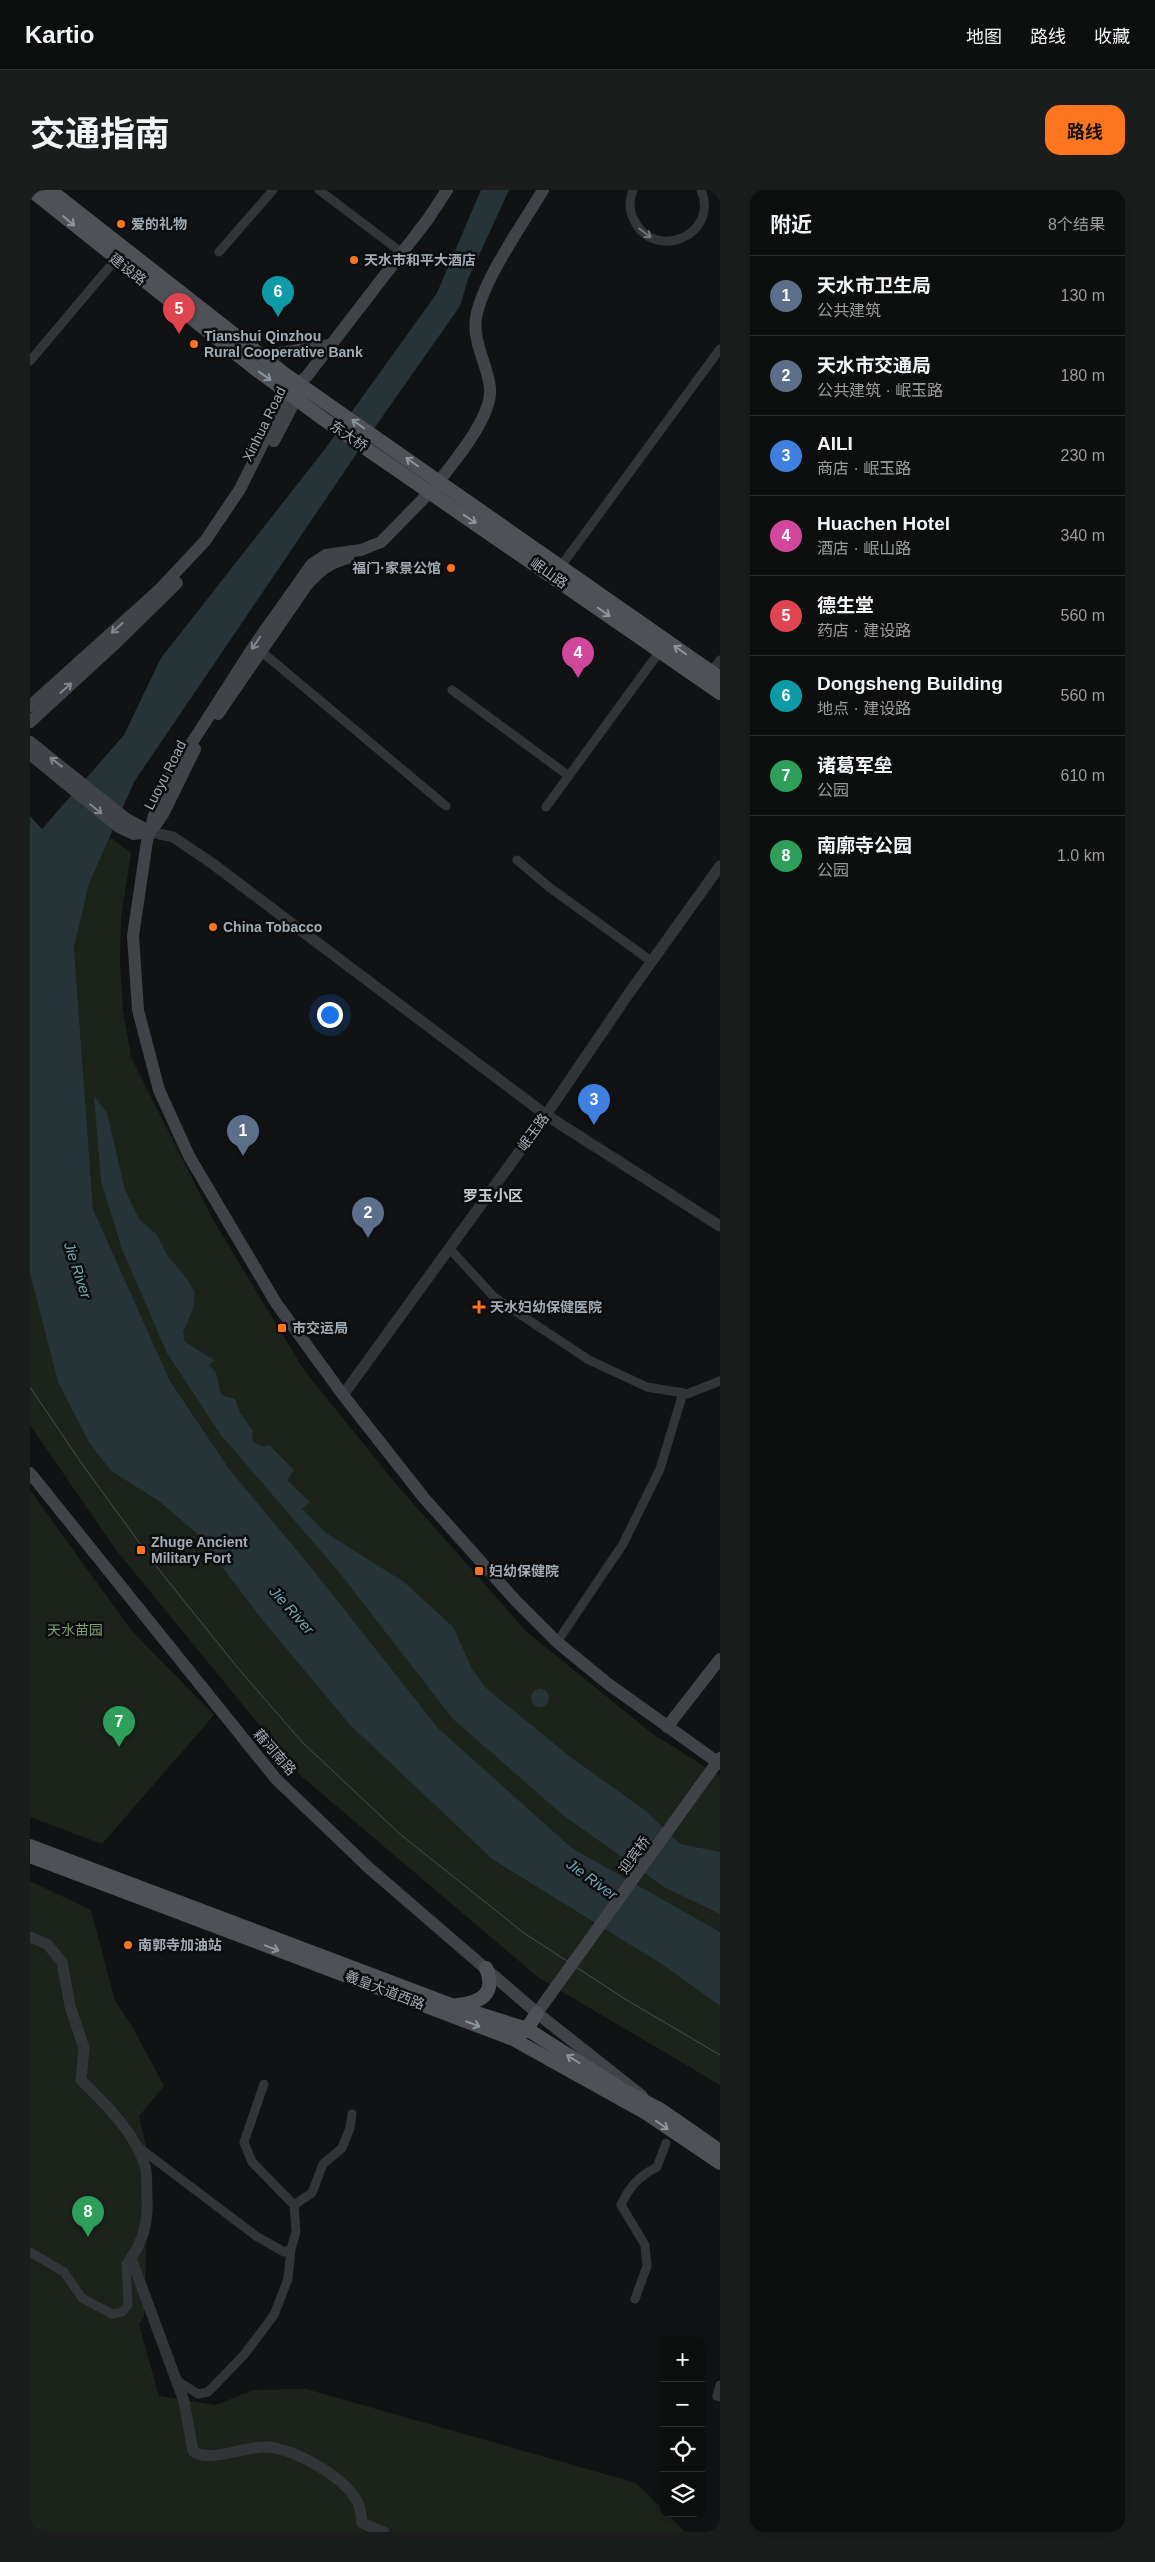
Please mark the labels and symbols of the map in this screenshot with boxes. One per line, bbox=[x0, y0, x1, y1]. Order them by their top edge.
one-way arrow bbox=[62, 215, 75, 226]
place label: 爱的礼物 bbox=[131, 216, 187, 232]
marker: 爱的礼物 bbox=[115, 218, 127, 230]
one-way arrow bbox=[638, 228, 652, 238]
street label: 建设路 bbox=[107, 250, 149, 288]
place label: 天水市和平大酒店 bbox=[364, 252, 476, 268]
marker: 天水市和平大酒店 bbox=[348, 254, 360, 266]
pin: 6 bbox=[262, 276, 294, 317]
pin: 5 bbox=[163, 293, 195, 334]
place label: Tianshui Qinzhou Rural Cooperative Bank bbox=[204, 328, 363, 360]
marker: Tianshui Qinzhou Rural Cooperative Bank bbox=[188, 338, 200, 350]
one-way arrow bbox=[258, 371, 272, 381]
street label: Xinhua Road bbox=[239, 384, 289, 464]
street label: 东大桥 bbox=[327, 417, 371, 455]
one-way arrow bbox=[351, 419, 365, 429]
one-way arrow bbox=[405, 457, 419, 467]
one-way arrow bbox=[463, 515, 477, 525]
street label: 岷山路 bbox=[527, 554, 571, 592]
place label: 福门·家景公馆 bbox=[352, 560, 441, 576]
marker: 福门·家景公馆 bbox=[445, 562, 457, 574]
one-way arrow bbox=[597, 607, 611, 617]
one-way arrow bbox=[111, 622, 124, 633]
one-way arrow bbox=[251, 636, 261, 650]
pin: 4 bbox=[562, 637, 594, 678]
one-way arrow bbox=[673, 645, 687, 655]
one-way arrow bbox=[59, 682, 72, 694]
street label: Luoyu Road bbox=[141, 738, 189, 812]
one-way arrow bbox=[50, 756, 63, 767]
one-way arrow bbox=[90, 804, 103, 815]
place label: China Tobacco bbox=[223, 919, 322, 935]
marker: China Tobacco bbox=[207, 921, 219, 933]
your location bbox=[317, 1002, 343, 1028]
pin: 3 bbox=[578, 1084, 610, 1125]
street label: 岷玉路 bbox=[514, 1110, 552, 1154]
pin: 1 bbox=[227, 1115, 259, 1156]
district label: 罗玉小区 bbox=[463, 1187, 523, 1204]
pin: 2 bbox=[352, 1197, 384, 1238]
water label: Jie River bbox=[61, 1239, 95, 1301]
place label: 天水妇幼保健医院 bbox=[490, 1299, 602, 1315]
marker: 天水妇幼保健医院 bbox=[472, 1300, 486, 1314]
place label: 市交运局 bbox=[292, 1320, 348, 1336]
marker: 市交运局 bbox=[276, 1322, 288, 1334]
place label: Zhuge Ancient Military Fort bbox=[151, 1534, 248, 1566]
marker: Zhuge Ancient Military Fort bbox=[135, 1544, 147, 1556]
place label: 妇幼保健院 bbox=[489, 1563, 559, 1579]
marker: 妇幼保健院 bbox=[473, 1565, 485, 1577]
water label: Jie River bbox=[265, 1582, 319, 1638]
park label: 天水苗园 bbox=[47, 1622, 103, 1638]
pin: 7 bbox=[103, 1706, 135, 1747]
street label: 藉河南路 bbox=[251, 1726, 299, 1778]
street label: 迎宾桥 bbox=[615, 1833, 653, 1877]
water label: Jie River bbox=[563, 1854, 621, 1904]
place label: 南郭寺加油站 bbox=[138, 1937, 222, 1953]
marker: 南郭寺加油站 bbox=[122, 1939, 134, 1951]
one-way arrow bbox=[264, 1943, 279, 1953]
street label: 羲皇大道西路 bbox=[343, 1967, 427, 2013]
one-way arrow bbox=[465, 2020, 480, 2029]
one-way arrow bbox=[567, 2053, 581, 2063]
one-way arrow bbox=[655, 2120, 669, 2130]
pin: 8 bbox=[72, 2196, 104, 2237]

